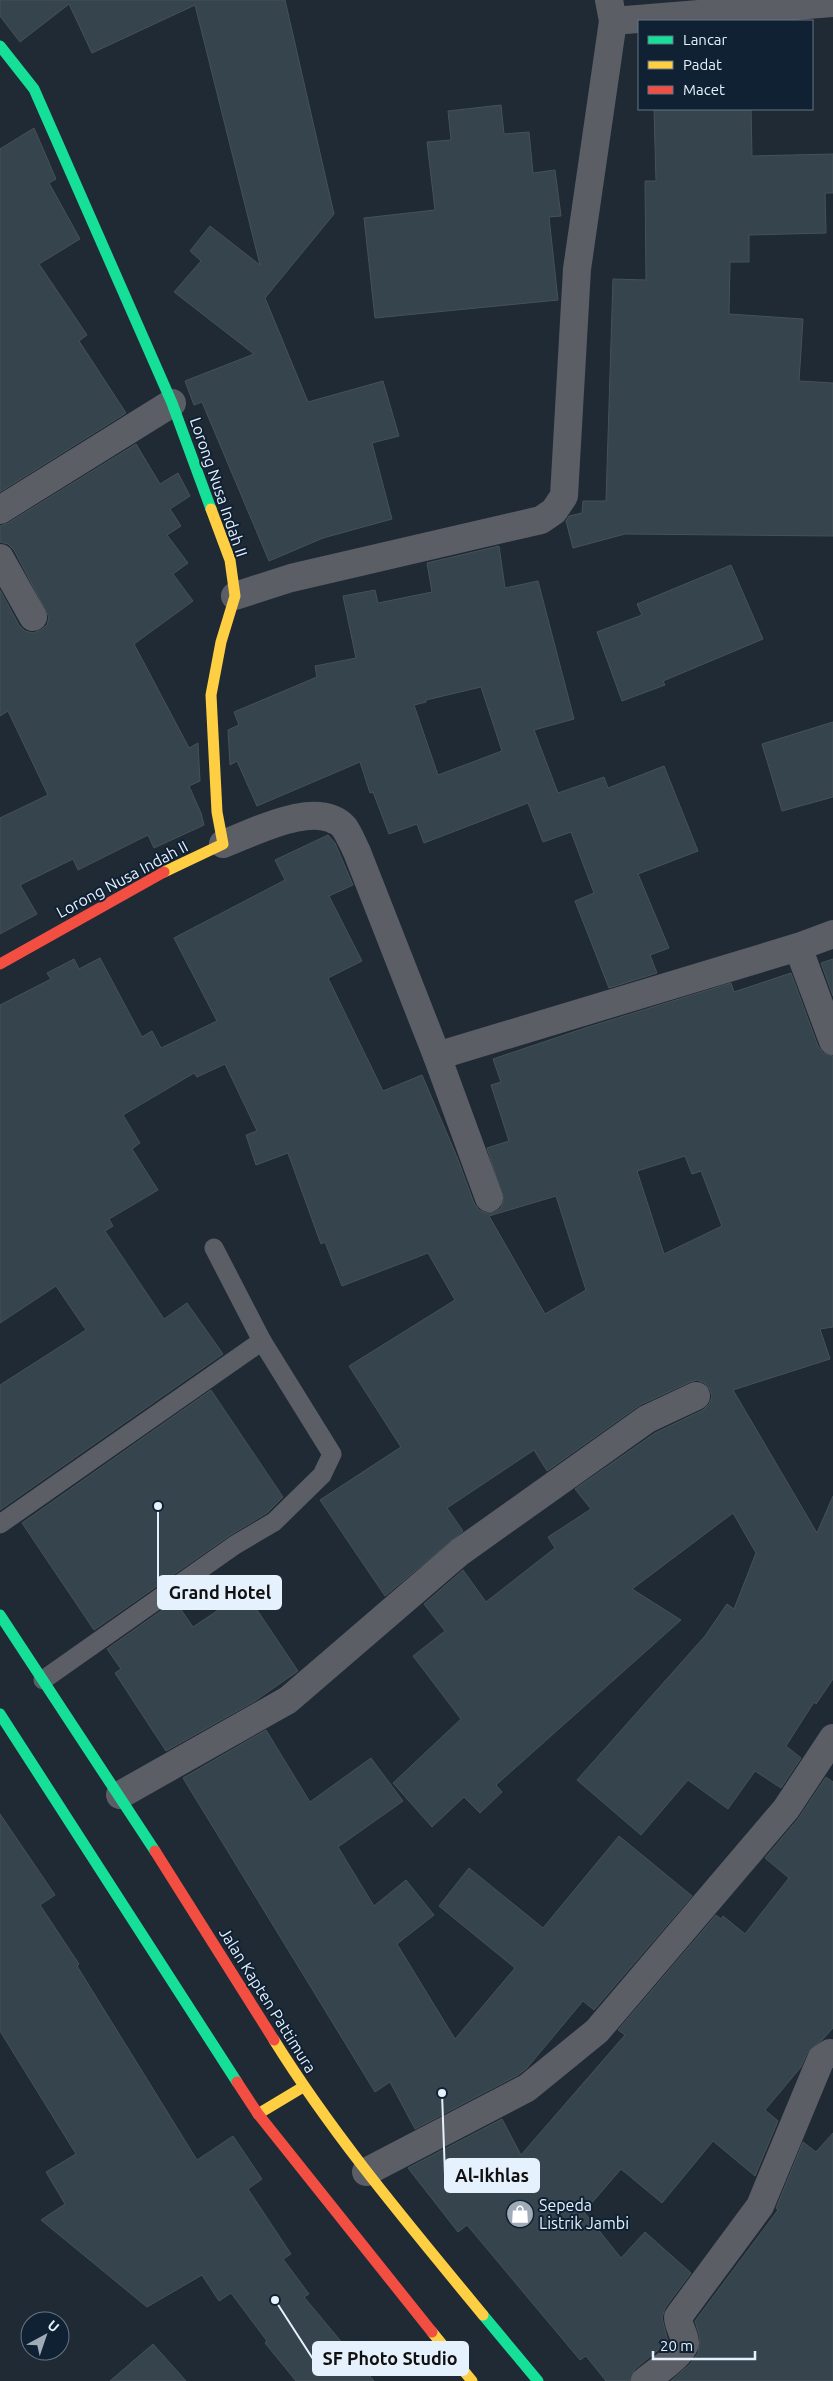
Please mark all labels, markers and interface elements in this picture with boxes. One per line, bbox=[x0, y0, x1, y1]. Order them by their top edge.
legend bbox=[638, 20, 813, 110]
text: Lancar bbox=[683, 31, 728, 48]
text: Padat bbox=[683, 56, 722, 73]
text: Macet bbox=[683, 81, 725, 98]
street label: Lorong Nusa Indah II bbox=[187, 415, 251, 559]
street label: Lorong Nusa Indah II bbox=[53, 837, 191, 921]
callout: Grand Hotel bbox=[158, 1576, 281, 1609]
text: Grand Hotel bbox=[169, 1582, 272, 1602]
street label: Jalan Kapten Pattimura bbox=[216, 1924, 320, 2076]
callout: Al-Ikhlas bbox=[445, 2159, 539, 2192]
text: Al-Ikhlas bbox=[455, 2165, 529, 2185]
place label: Sepeda Listrik Jambi bbox=[539, 2196, 629, 2232]
shop icon: Sepeda Listrik Jambi bbox=[505, 2199, 535, 2229]
north arrow bbox=[20, 2311, 70, 2361]
text: U bbox=[44, 2317, 62, 2335]
scale bar bbox=[653, 2328, 756, 2360]
text: 20 m bbox=[660, 2337, 693, 2354]
callout: SF Photo Studio bbox=[313, 2342, 468, 2375]
text: SF Photo Studio bbox=[322, 2348, 458, 2368]

